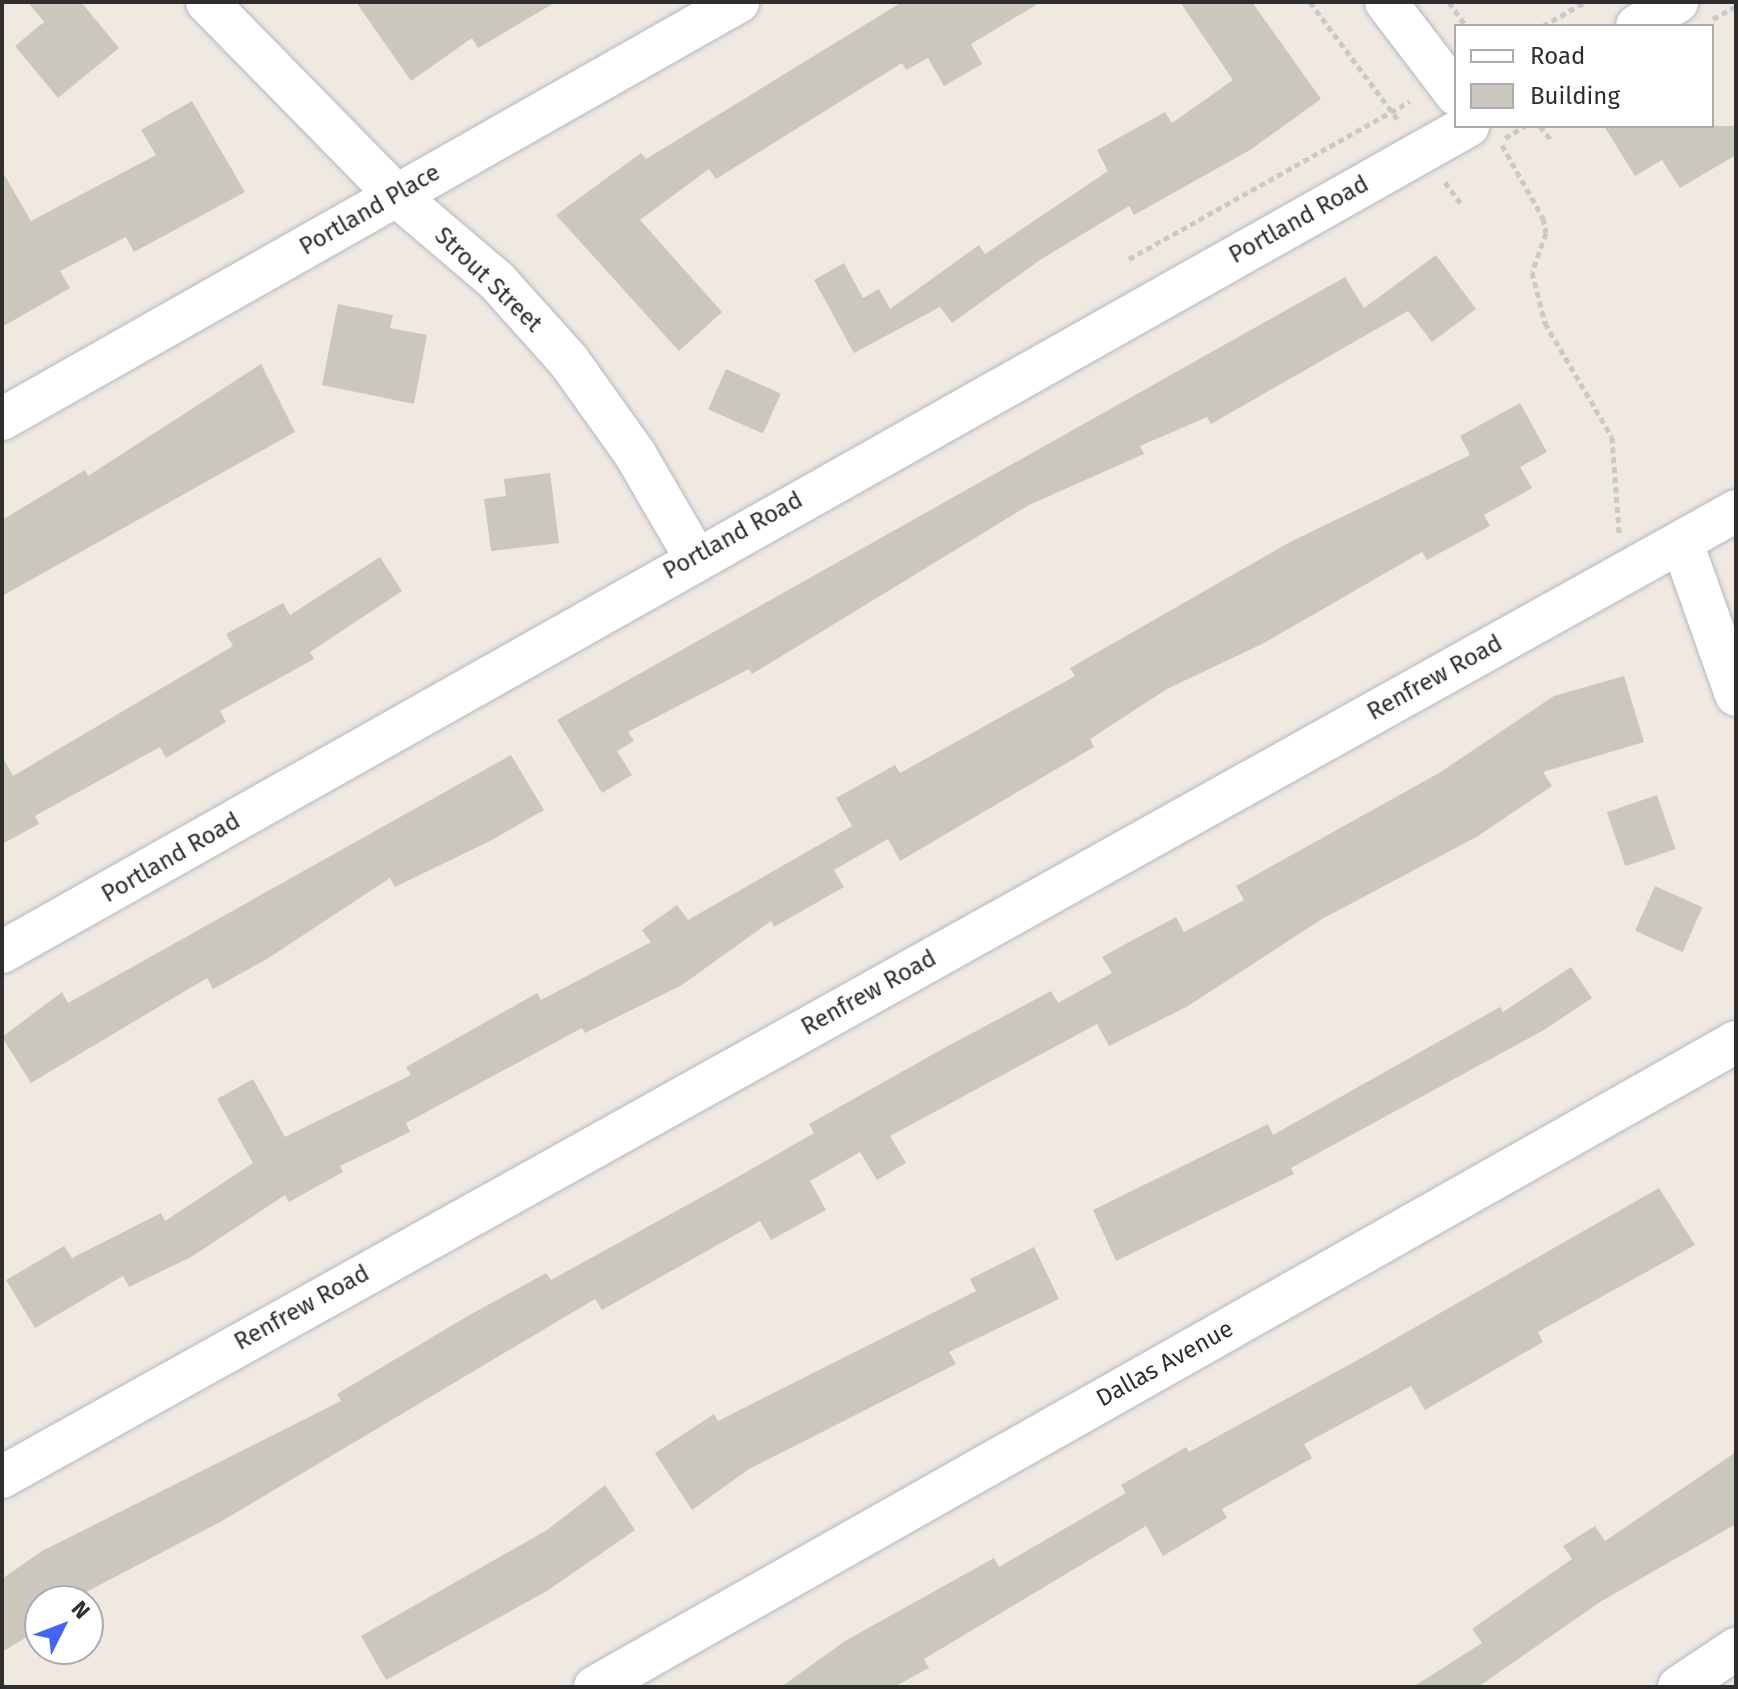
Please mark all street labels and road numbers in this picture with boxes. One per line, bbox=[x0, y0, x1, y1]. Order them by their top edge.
street label: Portland Place bbox=[295, 158, 445, 262]
street label: Portland Road bbox=[1224, 170, 1374, 270]
street label: Strout Street bbox=[428, 222, 548, 338]
street label: Portland Road bbox=[658, 486, 808, 586]
street label: Renfrew Road bbox=[1362, 629, 1508, 727]
street label: Portland Road bbox=[97, 807, 245, 909]
street label: Renfrew Road bbox=[796, 944, 942, 1042]
street label: Renfrew Road bbox=[229, 1259, 375, 1357]
street label: Dallas Avenue bbox=[1092, 1315, 1238, 1413]

